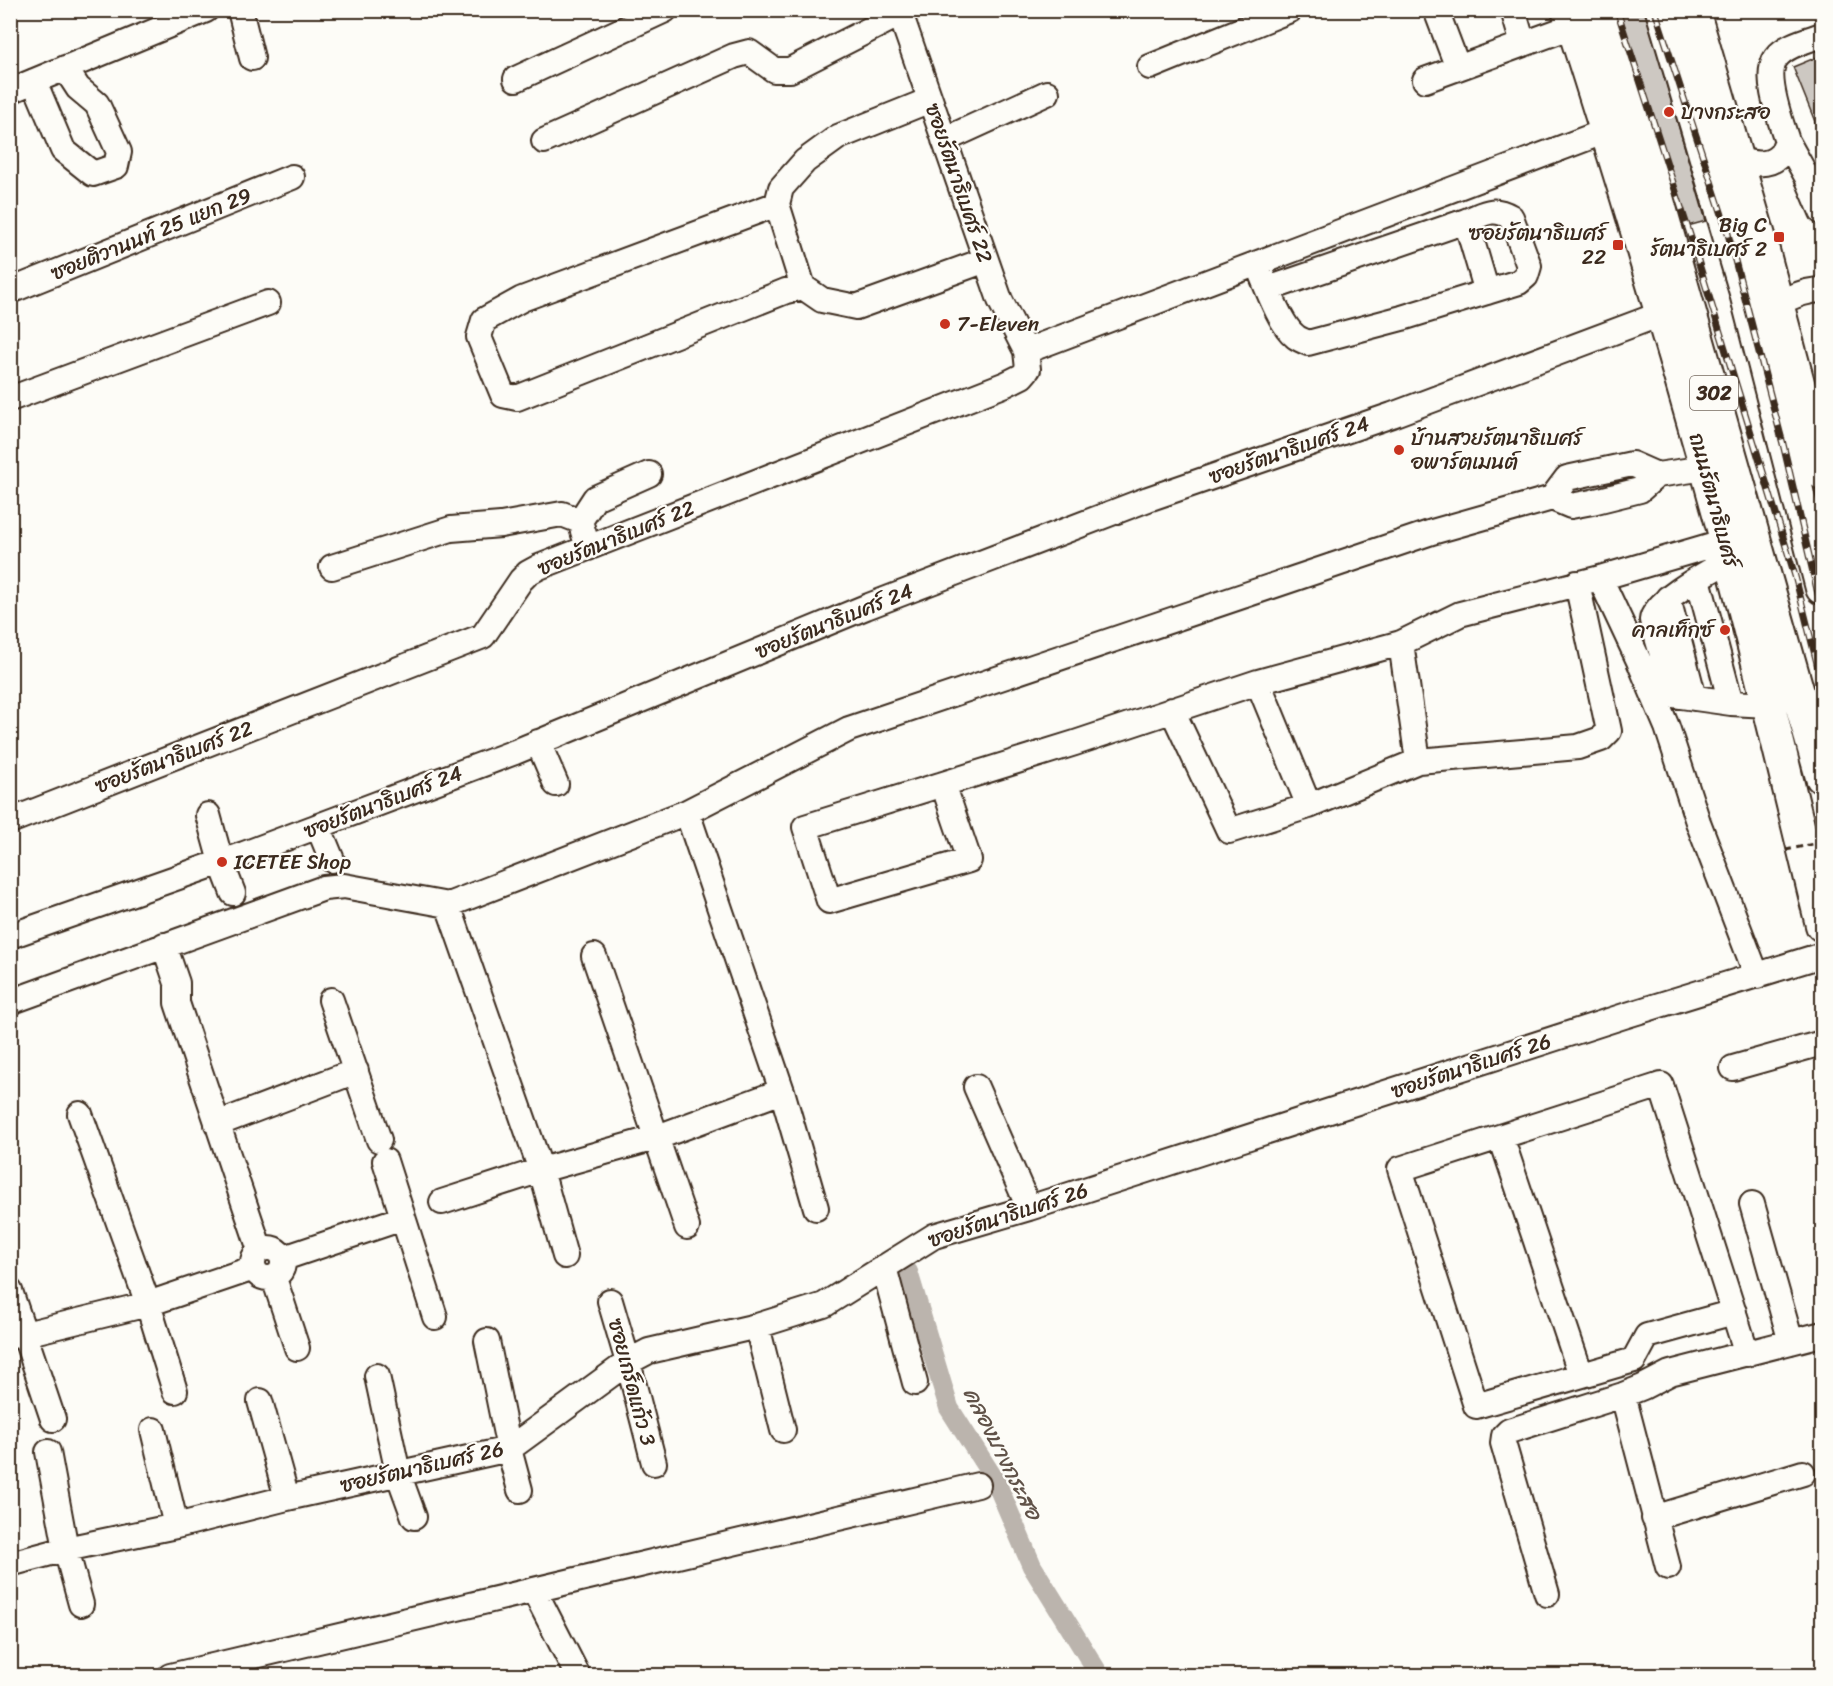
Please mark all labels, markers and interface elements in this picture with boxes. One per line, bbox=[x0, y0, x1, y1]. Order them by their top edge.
place label: บางกระสอ bbox=[1681, 93, 1771, 131]
street label: ซอยรัตนาธิเบศร์ 22 bbox=[914, 98, 1004, 268]
marker: บางกระสอ bbox=[1662, 105, 1676, 119]
street label: ซอยติวานนท์ 25 แยก 29 bbox=[45, 176, 257, 292]
place label: Big C รัตนาธิเบศร์ 2 bbox=[1650, 206, 1767, 268]
place label: ซอยรัตนาธิเบศร์ 22 bbox=[1469, 214, 1610, 276]
marker: Big C รัตนาธิเบศร์ 2 bbox=[1772, 230, 1786, 244]
marker: ซอยรัตนาธิเบศร์ 22 bbox=[1611, 238, 1625, 252]
place label: 7-Eleven bbox=[957, 305, 1039, 343]
marker: 7-Eleven bbox=[938, 317, 952, 331]
road number: 302 bbox=[1690, 376, 1738, 410]
street label: ซอยรัตนาธิเบศร์ 24 bbox=[1203, 405, 1375, 495]
place label: บ้านสวยรัตนาธิเบศร์ อพาร์ตเมนต์ bbox=[1410, 419, 1586, 481]
street label: ถนนรัตนาธิเบศร์ bbox=[1678, 428, 1751, 576]
marker: บ้านสวยรัตนาธิเบศร์ อพาร์ตเมนต์ bbox=[1392, 443, 1406, 457]
street label: ซอยรัตนาธิเบศร์ 22 bbox=[532, 489, 700, 587]
street label: ซอยรัตนาธิเบศร์ 24 bbox=[749, 572, 919, 670]
place label: คาลเท็กซ์ bbox=[1632, 611, 1717, 649]
marker: คาลเท็กซ์ bbox=[1718, 623, 1732, 637]
street label: ซอยรัตนาธิเบศร์ 22 bbox=[89, 709, 259, 805]
street label: ซอยรัตนาธิเบศร์ 24 bbox=[298, 754, 468, 850]
place label: ICETEE Shop bbox=[233, 843, 351, 881]
marker: ICETEE Shop bbox=[215, 855, 229, 869]
street label: ซอยรัตนาธิเบศร์ 26 bbox=[1386, 1022, 1556, 1110]
street label: ซอยรัตนาธิเบศร์ 26 bbox=[923, 1171, 1093, 1259]
street label: ซอยเกร็ดแก้ว 3 bbox=[597, 1314, 667, 1450]
water label: คลองบางกระสอ bbox=[952, 1380, 1054, 1529]
street label: ซอยรัตนาธิเบศร์ 26 bbox=[337, 1430, 507, 1504]

